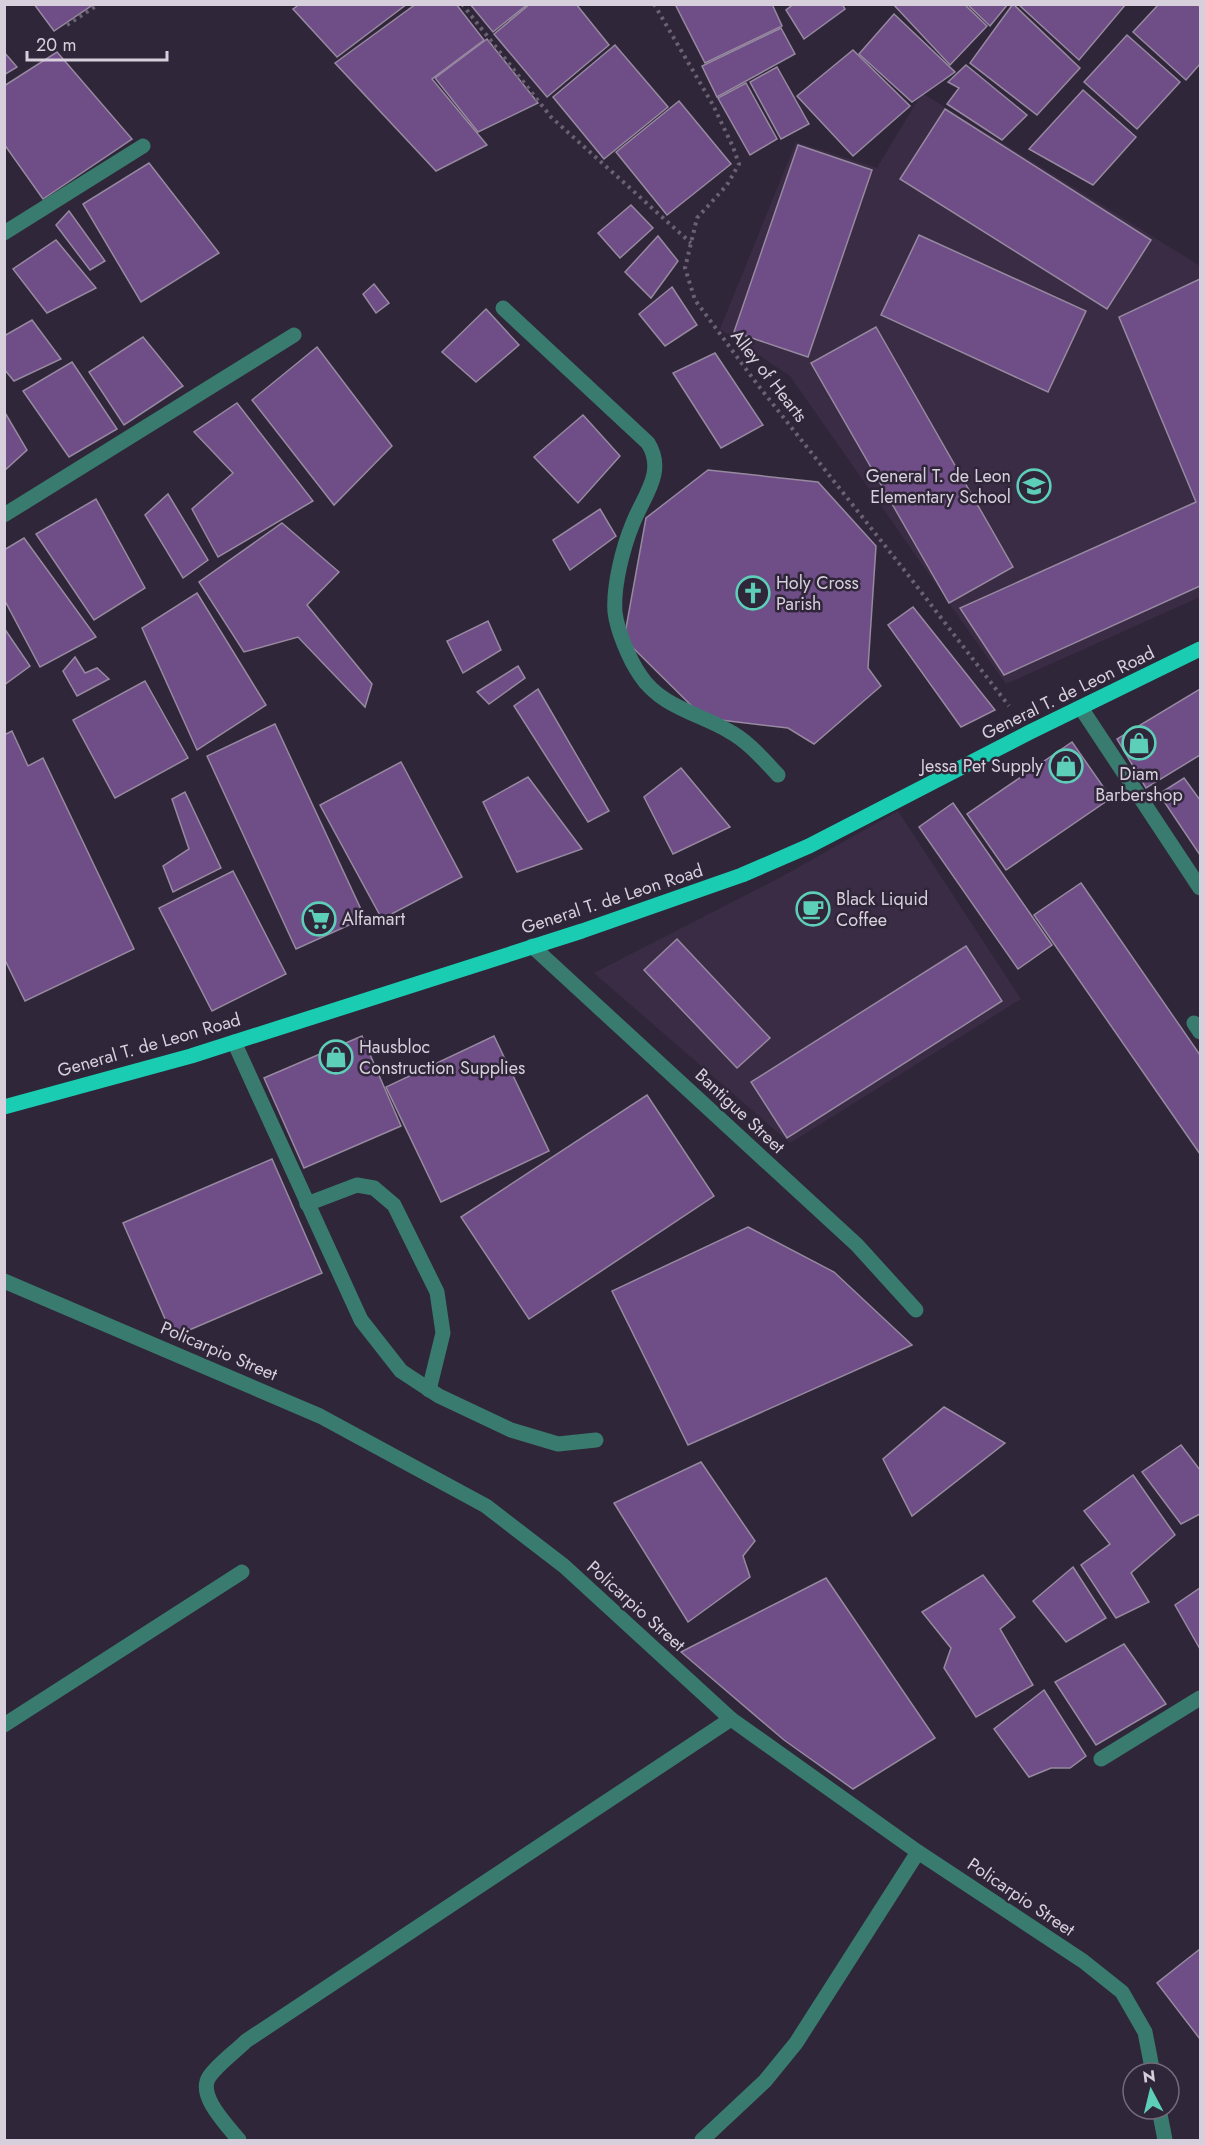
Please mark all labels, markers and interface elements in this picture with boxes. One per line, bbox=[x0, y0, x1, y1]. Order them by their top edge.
scale bar bbox=[27, 24, 166, 62]
text: 20 m bbox=[36, 32, 76, 58]
street label: Alley of Hearts bbox=[724, 324, 814, 428]
place label: General T. de Leon Elementary School bbox=[866, 463, 1011, 510]
school or university icon: General T. de Leon Elementary School bbox=[1016, 468, 1052, 504]
place label: Holy Cross Parish bbox=[776, 570, 859, 617]
church icon: Holy Cross Parish bbox=[735, 575, 771, 611]
street label: General T. de Leon Road bbox=[977, 640, 1159, 746]
shop icon: Diam Barbershop bbox=[1121, 725, 1157, 761]
shop icon: Jessa Pet Supply bbox=[1048, 748, 1084, 784]
place label: Jessa Pet Supply bbox=[919, 753, 1043, 779]
place label: Diam Barbershop bbox=[1095, 761, 1183, 808]
street label: General T. de Leon Road bbox=[518, 857, 706, 941]
place label: Black Liquid Coffee bbox=[836, 886, 928, 933]
cafe icon: Black Liquid Coffee bbox=[795, 891, 831, 927]
supermarket icon: Alfamart bbox=[301, 901, 337, 937]
place label: Alfamart bbox=[342, 906, 406, 932]
street label: General T. de Leon Road bbox=[54, 1006, 244, 1084]
place label: Hausbloc Construction Supplies bbox=[359, 1034, 525, 1081]
shop icon: Hausbloc Construction Supplies bbox=[318, 1039, 354, 1075]
street label: Bantigue Street bbox=[689, 1062, 791, 1160]
street label: Policarpio Street bbox=[157, 1315, 282, 1388]
street label: Policarpio Street bbox=[581, 1555, 691, 1658]
street label: Policarpio Street bbox=[962, 1851, 1080, 1943]
north arrow bbox=[1121, 2061, 1181, 2121]
text: N bbox=[1142, 2064, 1157, 2089]

